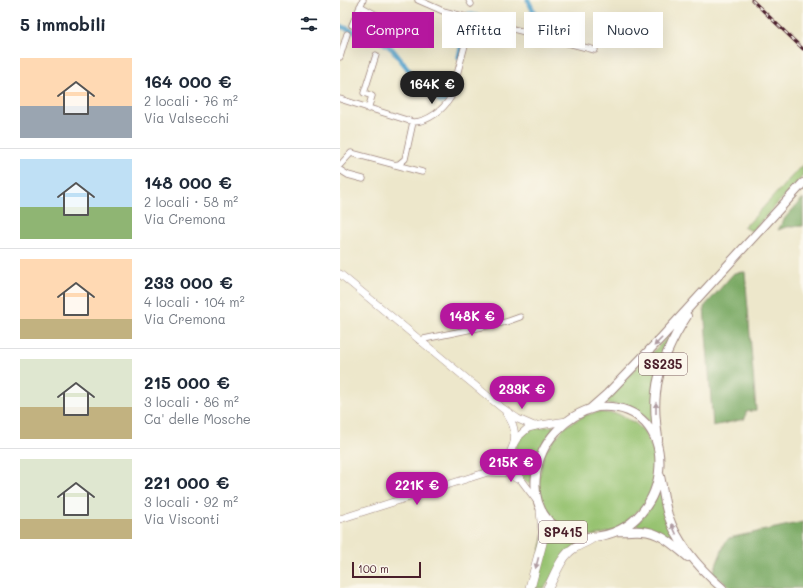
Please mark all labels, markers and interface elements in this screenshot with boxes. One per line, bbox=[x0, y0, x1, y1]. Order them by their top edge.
chip: Compra bbox=[352, 12, 434, 48]
chip: Affitta bbox=[442, 12, 516, 48]
chip: Filtri bbox=[524, 12, 585, 48]
chip: Nuovo bbox=[593, 12, 663, 48]
text: 5 immobili bbox=[20, 13, 106, 35]
icon: filters bbox=[298, 13, 320, 35]
text: 164 000 € bbox=[144, 70, 231, 92]
pin: 164K € bbox=[399, 71, 465, 105]
icon: home bbox=[52, 74, 100, 122]
text: 164K € bbox=[409, 75, 455, 92]
text: 2 locali · 76 m² bbox=[144, 92, 238, 109]
text: Via Valsecchi bbox=[144, 109, 229, 126]
text: 148 000 € bbox=[144, 171, 232, 193]
icon: home bbox=[52, 175, 100, 223]
text: 2 locali · 58 m² bbox=[144, 193, 238, 210]
text: Via Cremona bbox=[144, 210, 226, 227]
text: 233 000 € bbox=[144, 271, 233, 293]
icon: home bbox=[52, 275, 100, 323]
text: 4 locali · 104 m² bbox=[144, 293, 245, 310]
pin: 148K € bbox=[439, 303, 505, 337]
text: 148K € bbox=[449, 307, 495, 324]
text: Via Cremona bbox=[144, 310, 226, 327]
one-way arrow bbox=[653, 337, 663, 347]
road number: SS235 bbox=[639, 353, 687, 375]
text: 215 000 € bbox=[144, 371, 230, 393]
icon: home bbox=[52, 375, 100, 423]
pin: 233K € bbox=[489, 376, 555, 410]
text: 233K € bbox=[499, 380, 545, 397]
text: 3 locali · 86 m² bbox=[144, 393, 239, 410]
one-way arrow bbox=[653, 401, 659, 414]
text: Ca' delle Mosche bbox=[144, 410, 251, 427]
pin: 215K € bbox=[478, 449, 544, 483]
text: 215K € bbox=[489, 453, 533, 470]
text: 221 000 € bbox=[144, 471, 229, 493]
pin: 221K € bbox=[384, 472, 450, 506]
icon: home bbox=[52, 475, 100, 523]
text: 221K € bbox=[395, 476, 439, 493]
text: 3 locali · 92 m² bbox=[144, 493, 238, 510]
text: Via Visconti bbox=[144, 510, 220, 527]
road number: SP415 bbox=[539, 521, 587, 543]
one-way arrow bbox=[671, 523, 677, 534]
one-way arrow bbox=[534, 558, 540, 570]
scale bar bbox=[352, 560, 421, 579]
text: 100 m bbox=[358, 561, 389, 576]

